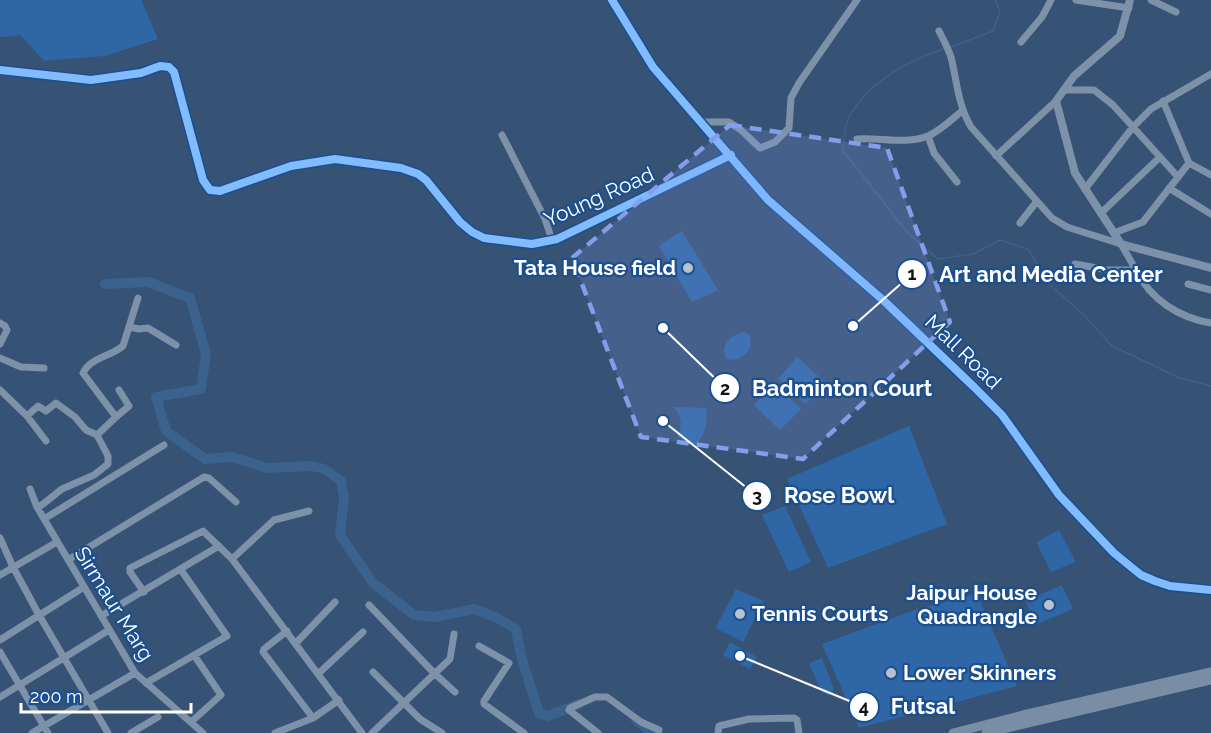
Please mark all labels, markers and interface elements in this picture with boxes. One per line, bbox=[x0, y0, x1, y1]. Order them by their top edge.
street label: Young Road bbox=[540, 161, 658, 232]
callout: Art and Media Center bbox=[897, 254, 1175, 294]
place label: Tata House field bbox=[514, 255, 676, 280]
marker: Tata House field bbox=[681, 261, 695, 275]
text: Art and Media Center bbox=[939, 261, 1163, 287]
text: 1 bbox=[908, 263, 917, 284]
street label: Mall Road bbox=[920, 309, 1007, 394]
callout: Badminton Court bbox=[710, 368, 944, 408]
text: Badminton Court bbox=[752, 375, 933, 401]
text: 2 bbox=[720, 378, 730, 399]
callout: Rose Bowl bbox=[742, 476, 906, 516]
text: Rose Bowl bbox=[784, 482, 895, 508]
text: 3 bbox=[752, 485, 762, 506]
street label: Sirmaur Marg bbox=[69, 542, 159, 665]
place label: Jaipur House Quadrangle bbox=[906, 580, 1037, 629]
marker: Jaipur House Quadrangle bbox=[1042, 598, 1056, 612]
place label: Tennis Courts bbox=[752, 601, 888, 626]
marker: Tennis Courts bbox=[733, 607, 747, 621]
place label: Lower Skinners bbox=[903, 660, 1056, 685]
marker: Lower Skinners bbox=[884, 666, 898, 680]
scale bar bbox=[21, 676, 190, 714]
text: 200 m bbox=[30, 686, 83, 707]
callout: Futsal bbox=[849, 687, 967, 727]
text: Futsal bbox=[891, 693, 956, 719]
text: 4 bbox=[859, 696, 869, 717]

